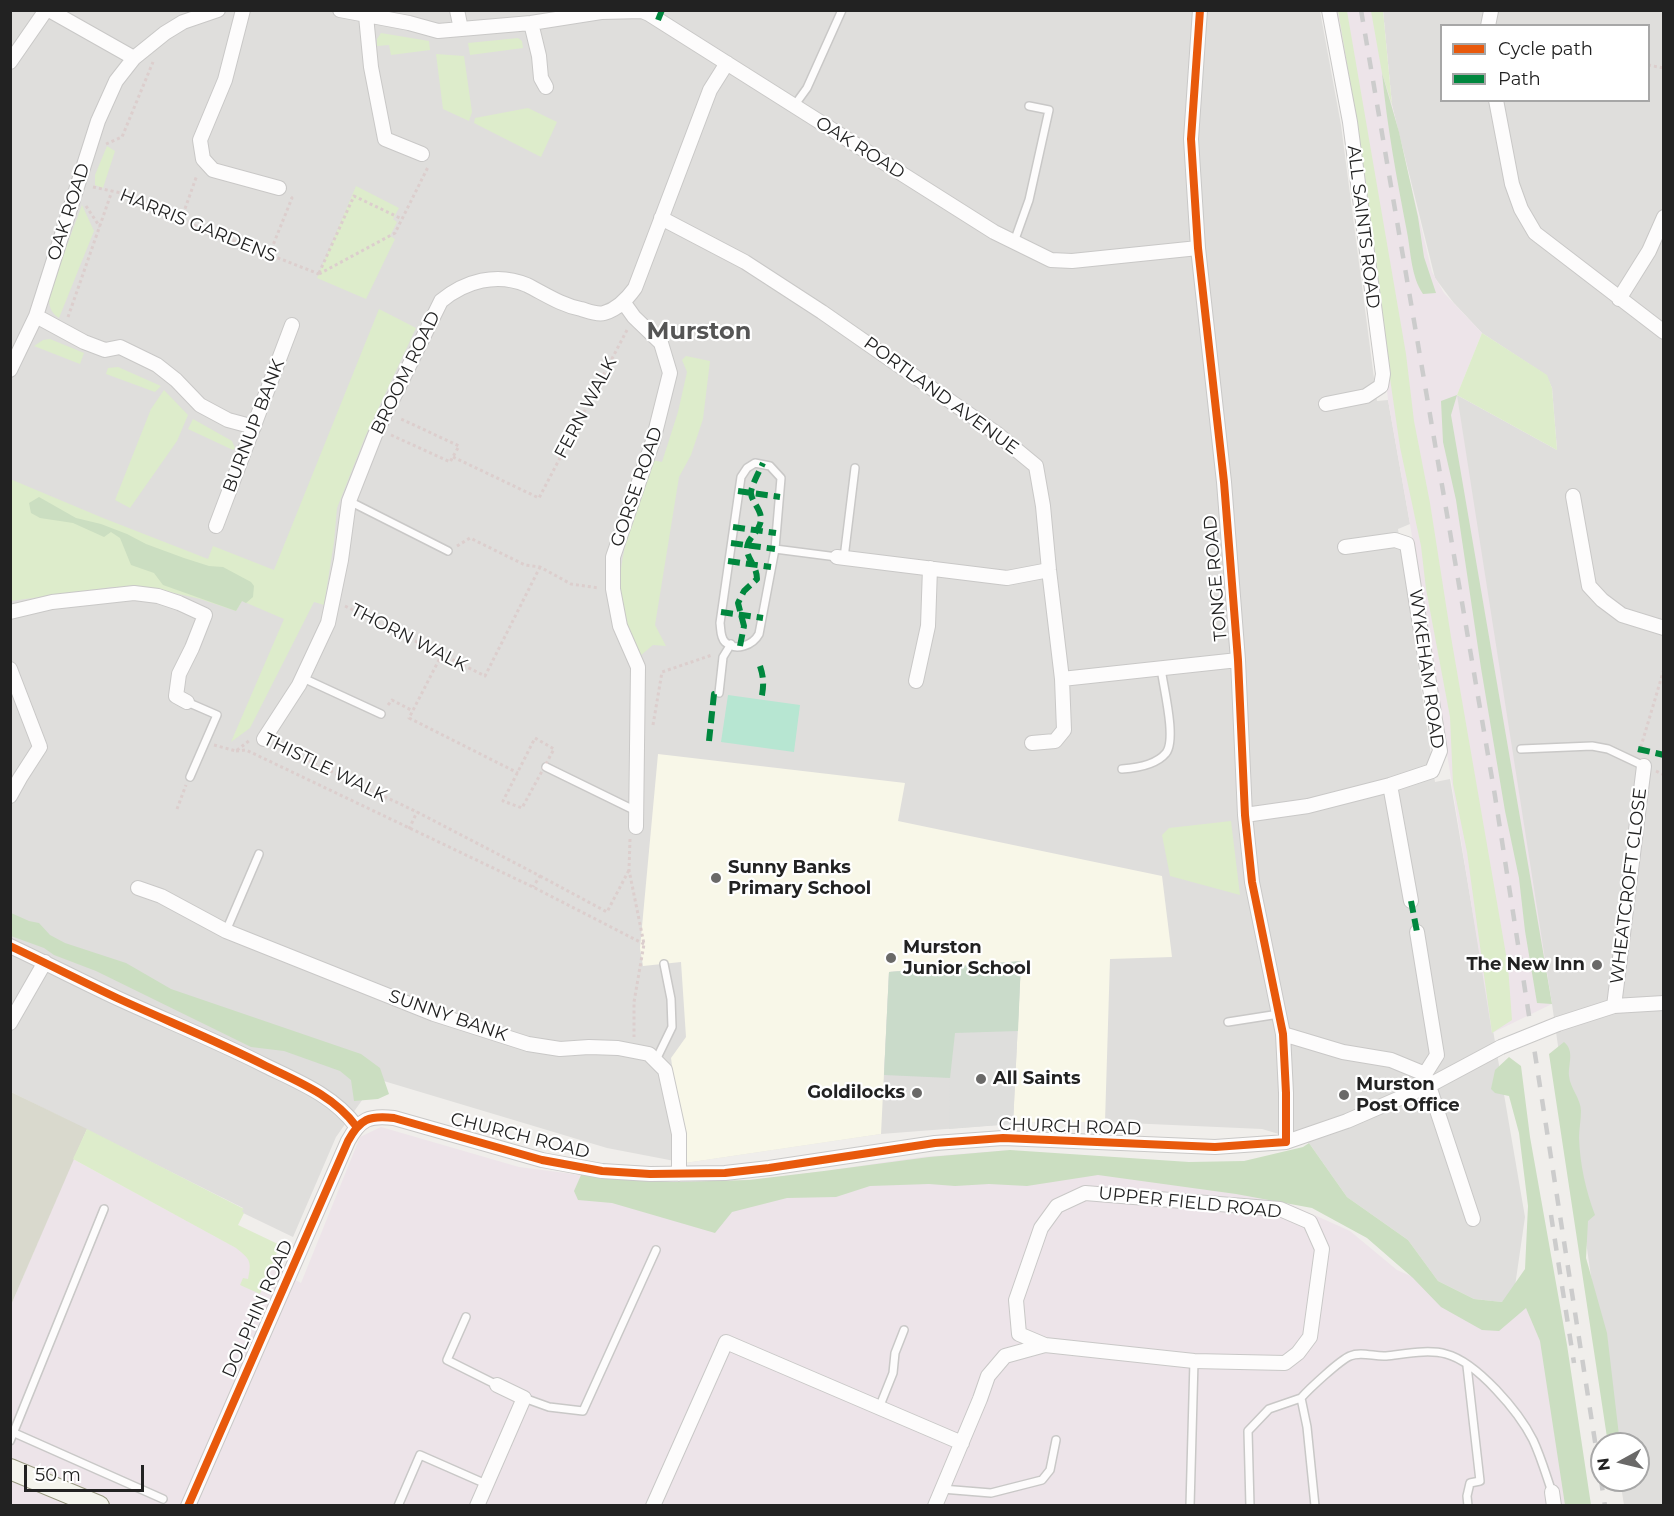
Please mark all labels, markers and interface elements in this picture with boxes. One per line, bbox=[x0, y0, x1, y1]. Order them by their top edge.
legend bbox=[1440, 24, 1650, 102]
text: Cycle path bbox=[1498, 38, 1593, 60]
text: Path bbox=[1498, 68, 1541, 90]
street label: OAK ROAD bbox=[811, 112, 909, 184]
street label: ALL SAINTS ROAD bbox=[1342, 144, 1384, 310]
street label: OAK ROAD bbox=[43, 161, 95, 263]
street label: HARRIS GARDENS bbox=[116, 185, 280, 267]
street label: BROOM ROAD bbox=[367, 308, 445, 438]
district label: Murston bbox=[647, 318, 751, 346]
street label: PORTLAND AVENUE bbox=[859, 332, 1023, 460]
street label: FERN WALK bbox=[550, 354, 622, 462]
street label: BURNUP BANK bbox=[219, 356, 289, 496]
street label: GORSE ROAD bbox=[606, 424, 668, 550]
street label: TONGE ROAD bbox=[1200, 514, 1232, 642]
street label: WYKEHAM ROAD bbox=[1404, 588, 1448, 750]
street label: THORN WALK bbox=[347, 599, 471, 677]
street label: THISTLE WALK bbox=[260, 729, 390, 807]
street label: WHEATCROFT CLOSE bbox=[1606, 787, 1652, 985]
place label: Sunny Banks Primary School bbox=[728, 857, 871, 900]
marker: Sunny Banks Primary School bbox=[709, 871, 723, 885]
place label: Murston Junior School bbox=[903, 937, 1031, 980]
marker: Murston Junior School bbox=[884, 951, 898, 965]
place label: The New Inn bbox=[1466, 954, 1585, 976]
marker: The New Inn bbox=[1590, 958, 1604, 972]
street label: SUNNY BANK bbox=[386, 986, 510, 1046]
place label: All Saints bbox=[993, 1068, 1081, 1090]
marker: All Saints bbox=[974, 1072, 988, 1086]
place label: Murston Post Office bbox=[1356, 1074, 1460, 1116]
place label: Goldilocks bbox=[807, 1082, 905, 1104]
marker: Goldilocks bbox=[910, 1086, 924, 1100]
marker: Murston Post Office bbox=[1337, 1088, 1351, 1102]
street label: CHURCH ROAD bbox=[448, 1108, 592, 1164]
street label: CHURCH ROAD bbox=[998, 1114, 1142, 1140]
street label: UPPER FIELD ROAD bbox=[1097, 1183, 1283, 1223]
street label: DOLPHIN ROAD bbox=[218, 1237, 298, 1381]
north arrow bbox=[1590, 1432, 1650, 1492]
scale bar bbox=[27, 1453, 147, 1491]
text: N bbox=[1593, 1457, 1614, 1472]
text: 50 m bbox=[35, 1464, 81, 1486]

